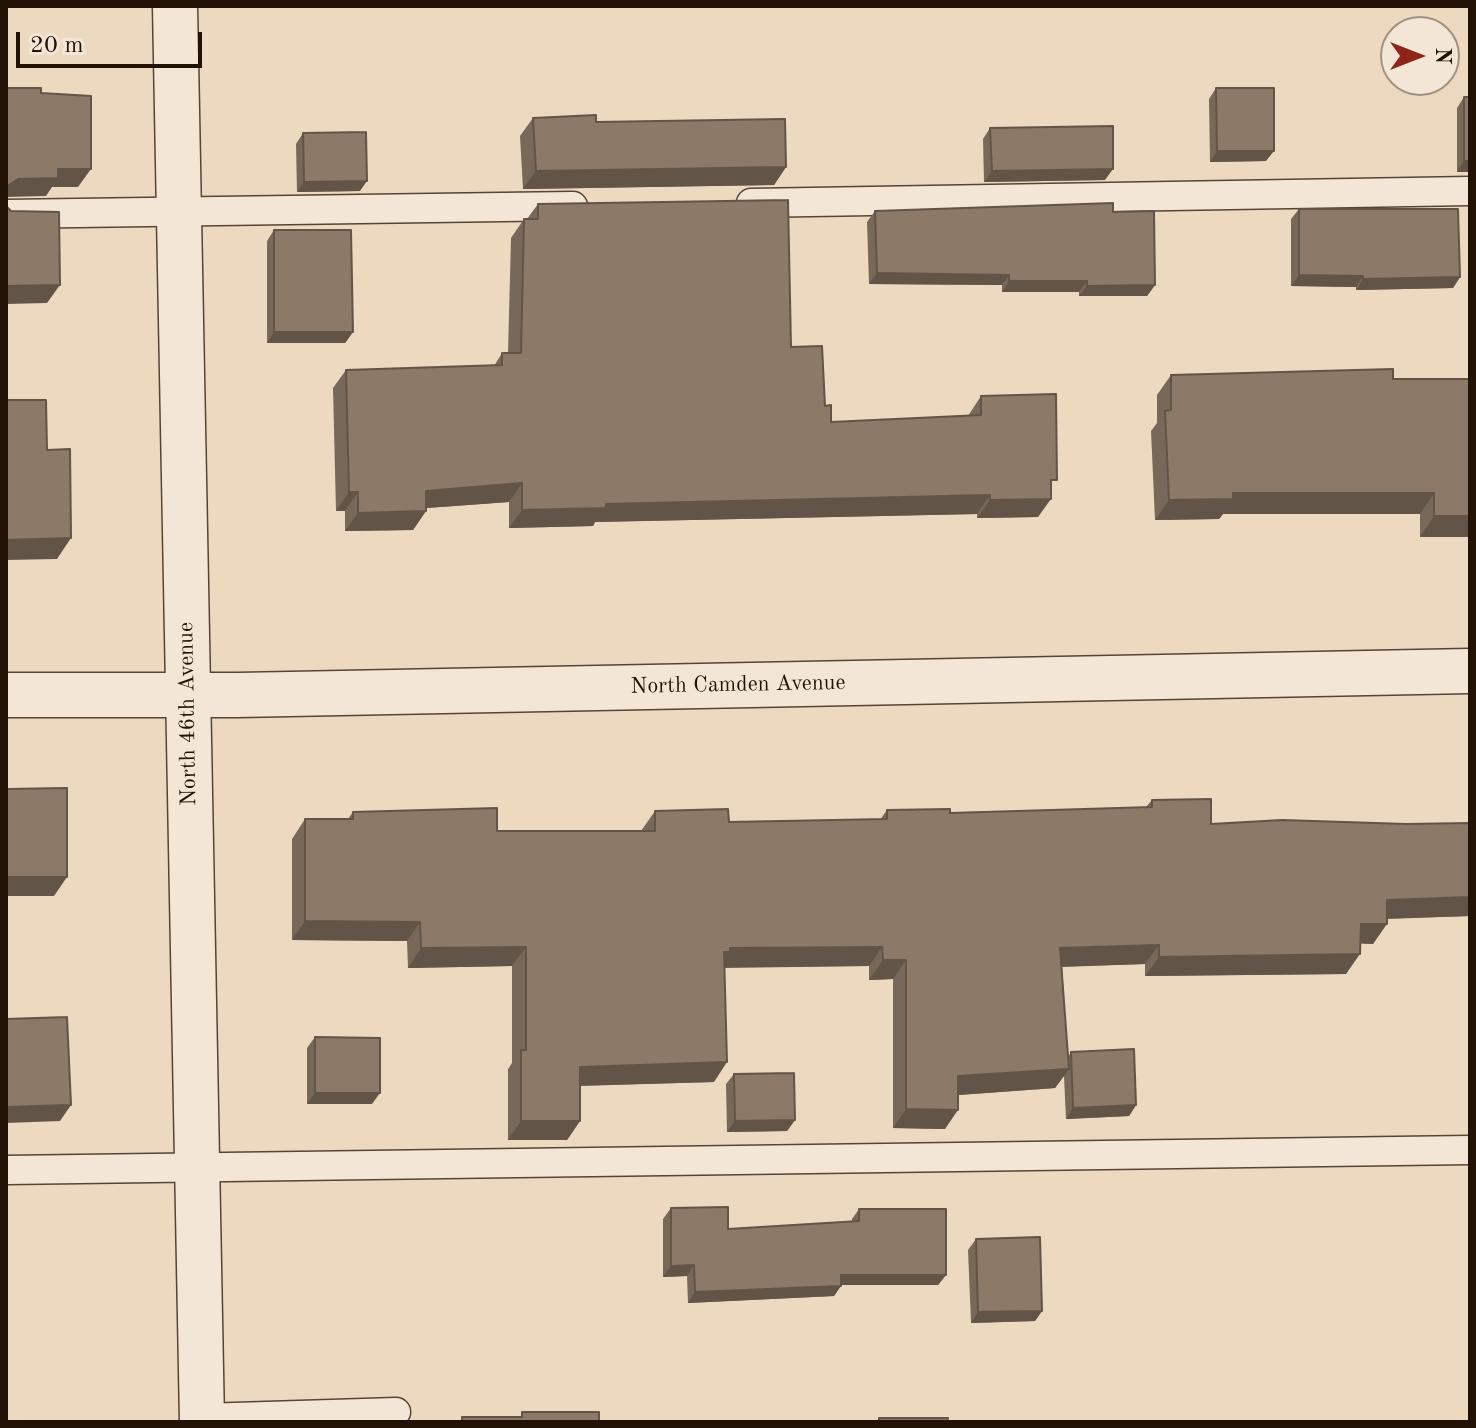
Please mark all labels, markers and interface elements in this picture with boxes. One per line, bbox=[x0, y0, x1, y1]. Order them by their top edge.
scale bar bbox=[20, 16, 206, 66]
north arrow bbox=[1380, 16, 1460, 96]
text: 20 m bbox=[30, 34, 84, 58]
text: N bbox=[1431, 48, 1453, 64]
street label: North 46th Avenue bbox=[173, 622, 203, 806]
street label: North Camden Avenue bbox=[630, 670, 846, 700]

